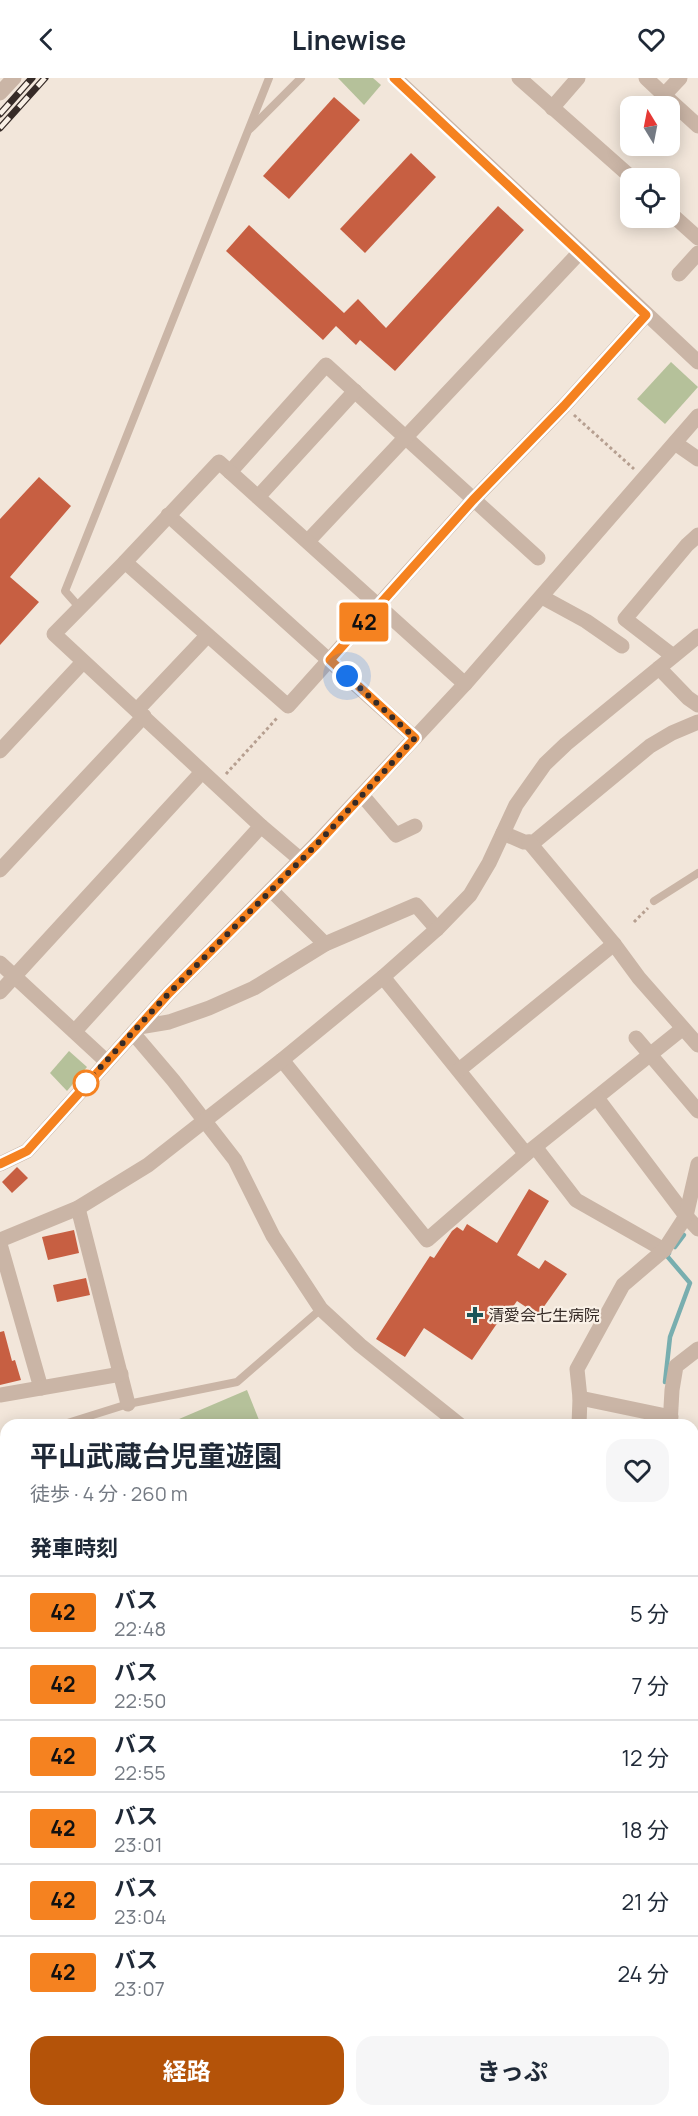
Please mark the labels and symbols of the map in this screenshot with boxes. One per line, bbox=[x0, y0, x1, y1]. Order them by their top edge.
north arrow bbox=[620, 96, 680, 156]
line badge: 42 bbox=[337, 602, 391, 642]
your location bbox=[332, 661, 362, 691]
unlabelled marker bbox=[73, 1070, 99, 1096]
place label: 清愛会七生病院 bbox=[488, 1304, 600, 1326]
marker: 清愛会七生病院 bbox=[466, 1306, 484, 1324]

